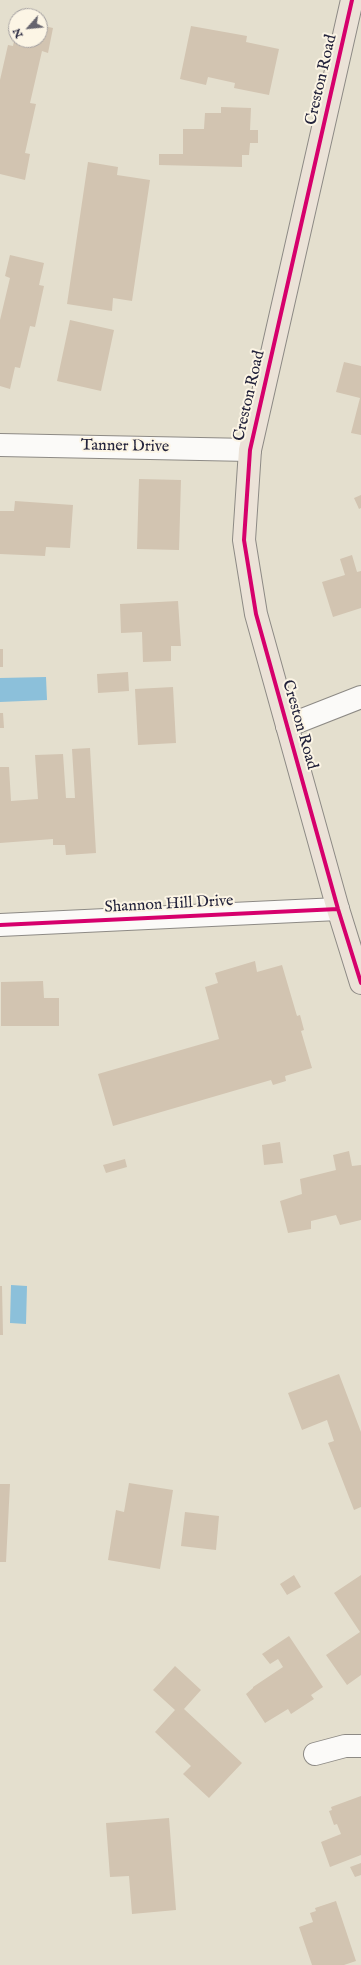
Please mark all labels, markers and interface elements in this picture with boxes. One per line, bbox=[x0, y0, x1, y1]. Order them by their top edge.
north arrow bbox=[8, 8, 48, 48]
text: N bbox=[10, 26, 27, 40]
street label: Creston Road bbox=[302, 33, 342, 127]
street label: Creston Road bbox=[230, 349, 270, 443]
street label: Tanner Drive bbox=[81, 437, 169, 457]
street label: Creston Road bbox=[277, 678, 321, 772]
street label: Shannon Hill Drive bbox=[104, 892, 234, 918]

